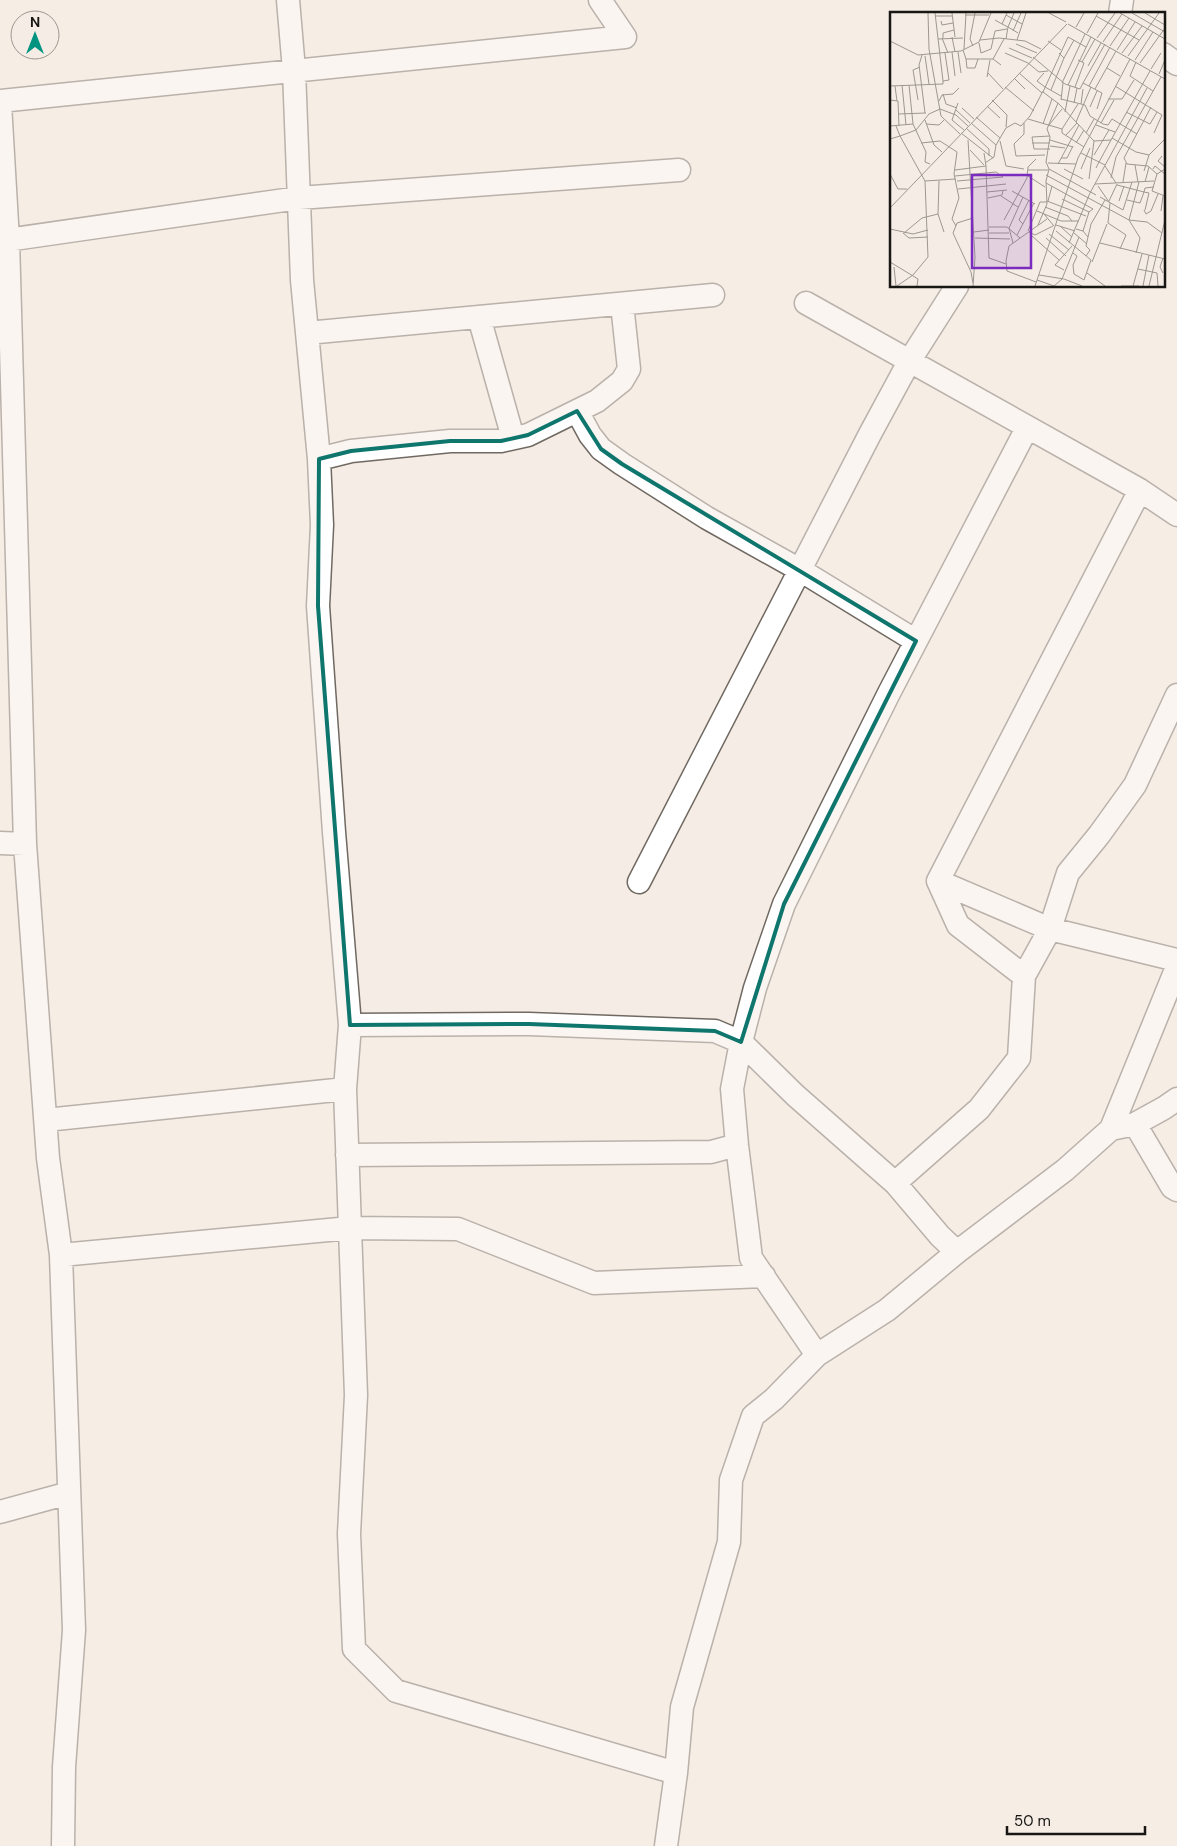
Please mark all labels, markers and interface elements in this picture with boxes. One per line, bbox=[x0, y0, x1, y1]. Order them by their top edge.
north arrow bbox=[10, 10, 60, 60]
inset map bbox=[890, 12, 1164, 288]
text: N bbox=[30, 13, 40, 31]
scale bar bbox=[1007, 1804, 1144, 1836]
text: 50 m bbox=[1014, 1811, 1051, 1831]

